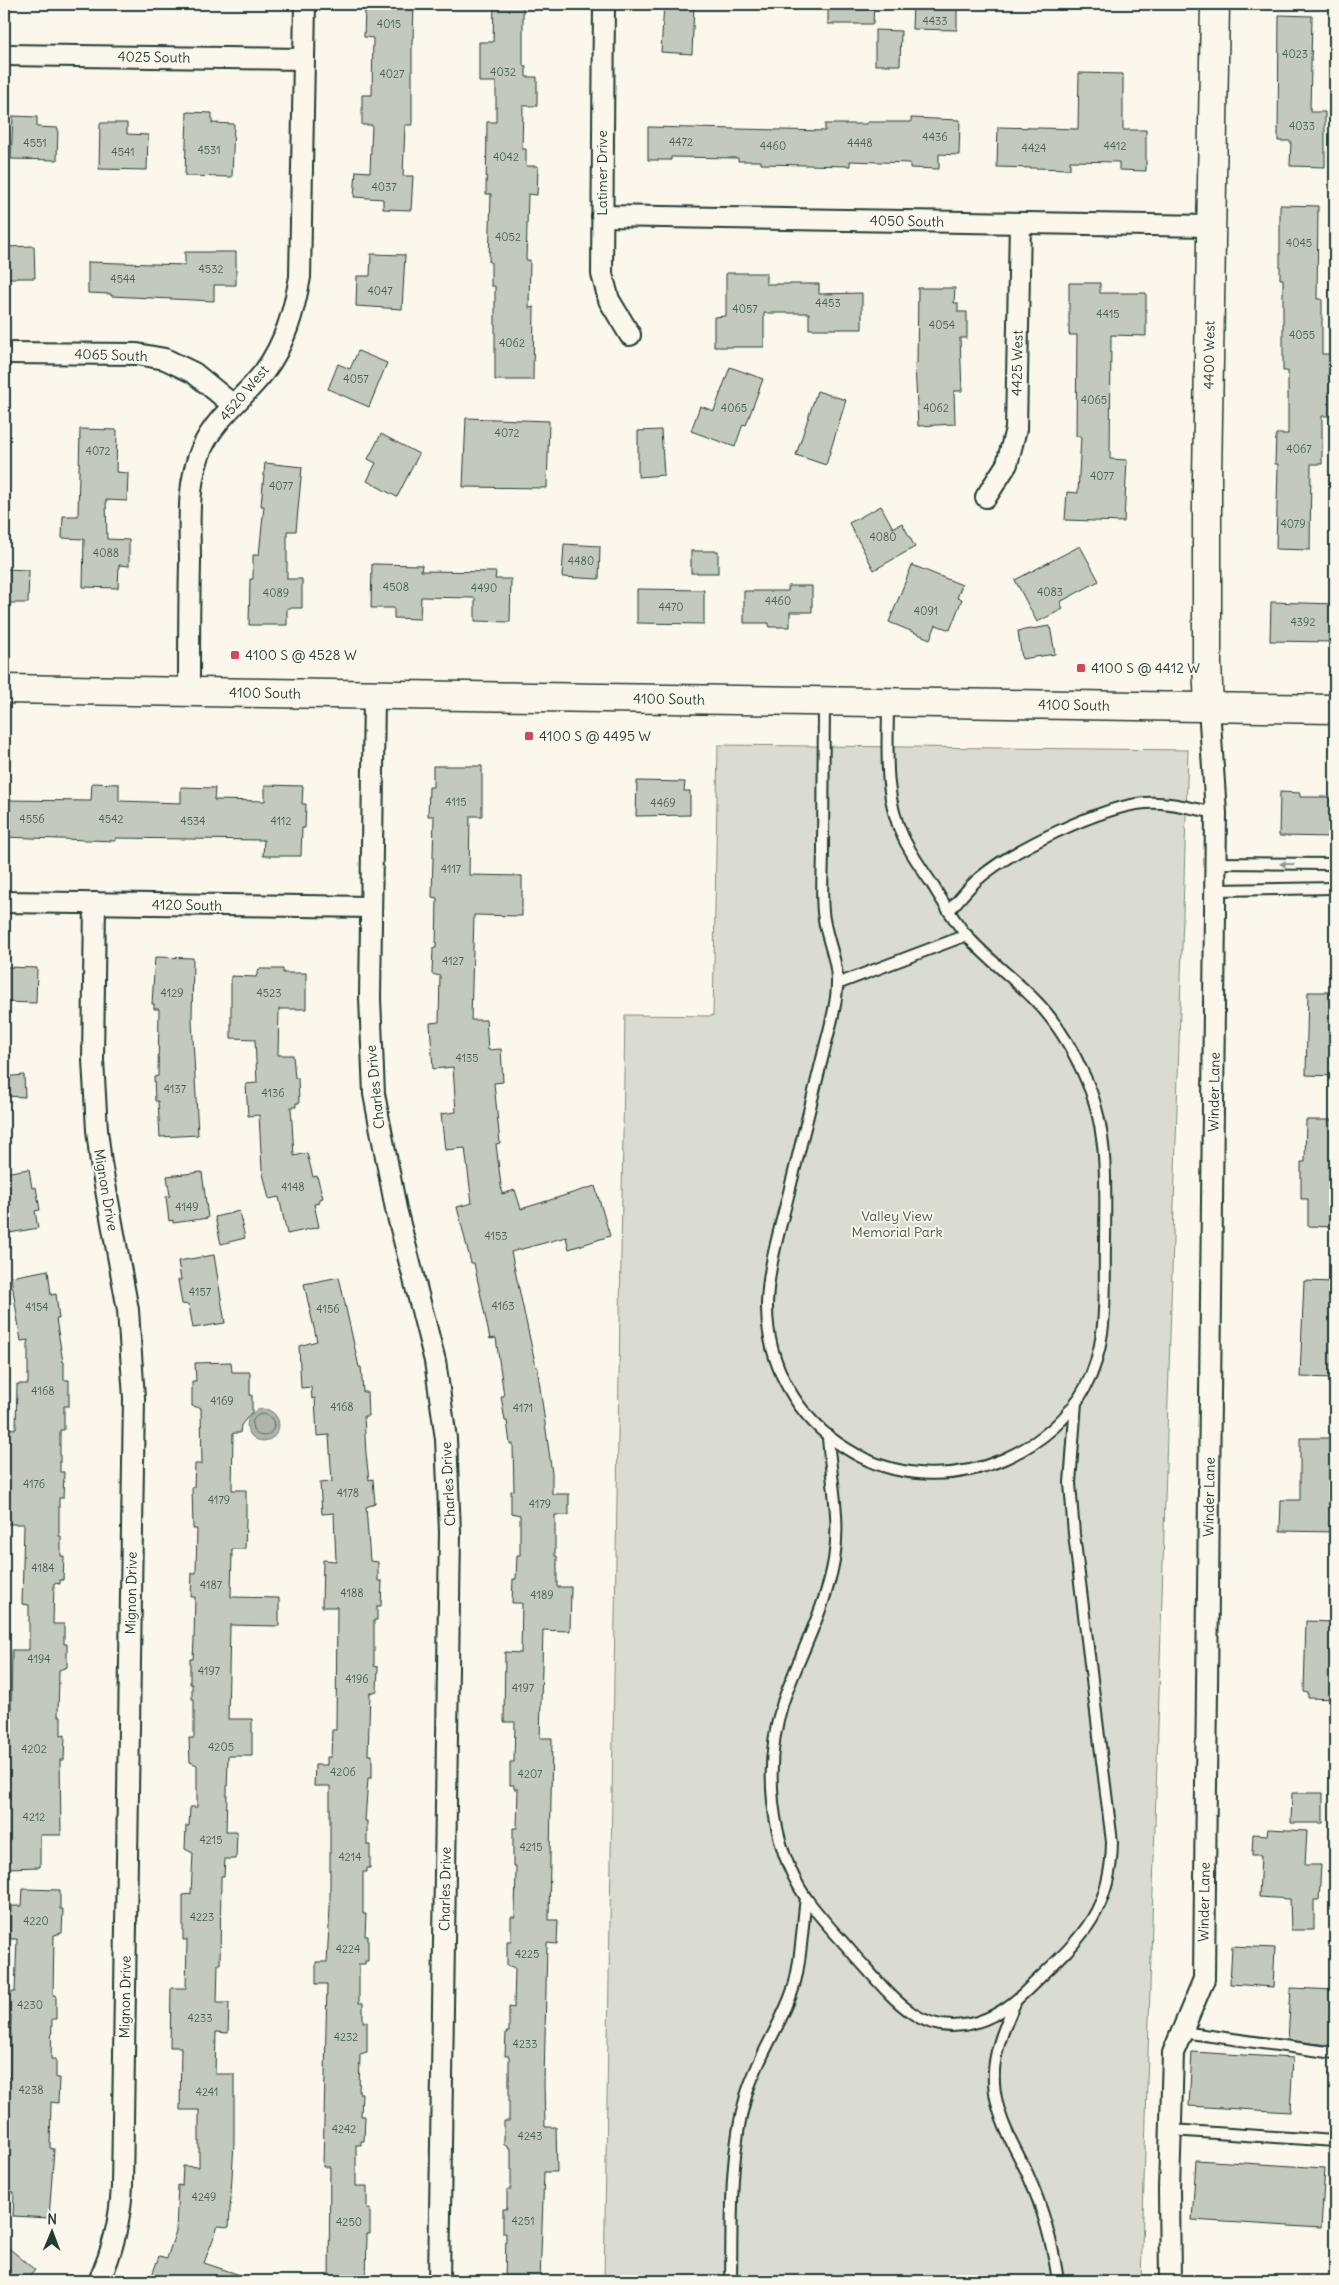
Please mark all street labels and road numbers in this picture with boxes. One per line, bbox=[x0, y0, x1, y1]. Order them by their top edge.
street label: 4025 South bbox=[117, 47, 191, 67]
street label: Latimer Drive bbox=[593, 130, 611, 216]
street label: 4050 South bbox=[870, 211, 944, 231]
street label: 4400 West bbox=[1199, 320, 1219, 390]
street label: 4425 West bbox=[1007, 330, 1027, 396]
street label: 4065 South bbox=[74, 345, 148, 365]
street label: 4520 West bbox=[216, 361, 273, 425]
street label: 4100 South bbox=[229, 683, 301, 703]
street label: 4100 South bbox=[633, 689, 705, 709]
street label: 4100 South bbox=[1038, 695, 1110, 715]
street label: 4120 South bbox=[152, 895, 222, 915]
street label: Charles Drive bbox=[362, 1044, 388, 1130]
street label: Winder Lane bbox=[1204, 1052, 1224, 1132]
street label: Mignon Drive bbox=[90, 1148, 122, 1232]
street label: Charles Drive bbox=[437, 1441, 459, 1527]
street label: Winder Lane bbox=[1199, 1457, 1219, 1537]
street label: Mignon Drive bbox=[121, 1551, 141, 1635]
street label: Charles Drive bbox=[435, 1847, 455, 1931]
street label: Winder Lane bbox=[1194, 1862, 1214, 1942]
street label: Mignon Drive bbox=[115, 1955, 135, 2039]

